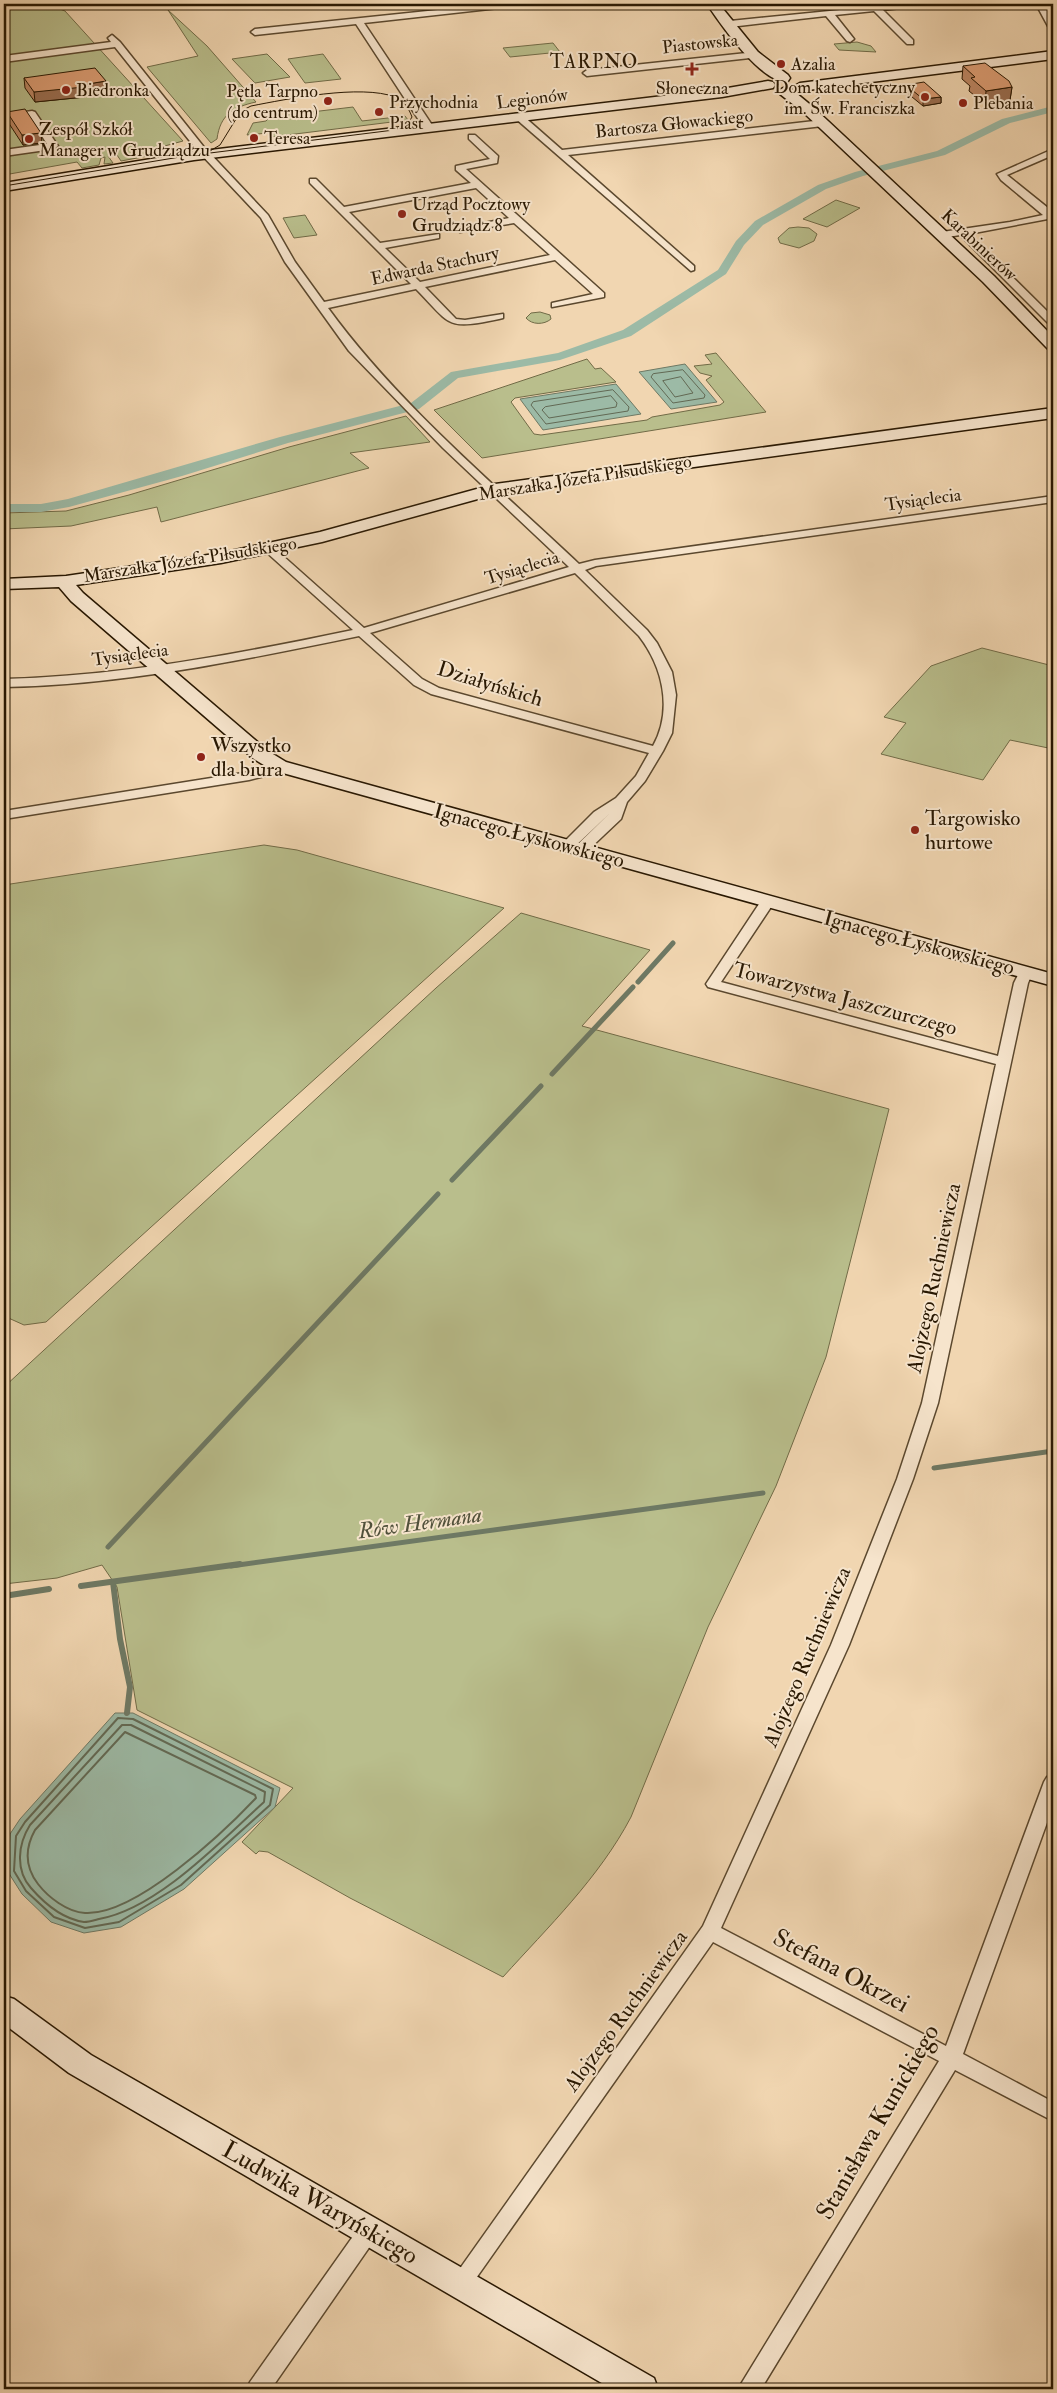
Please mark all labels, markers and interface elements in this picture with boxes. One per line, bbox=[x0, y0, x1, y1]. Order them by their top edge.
street label: Piastowska bbox=[661, 29, 740, 59]
district label: TARPNO bbox=[550, 50, 638, 74]
place label: Azalia bbox=[790, 53, 836, 76]
marker: Azalia bbox=[775, 58, 787, 70]
marker: Słoneczna bbox=[686, 63, 698, 75]
place label: Dom katechetyczny im. Św. Franciszka bbox=[774, 76, 916, 120]
place label: Słoneczna bbox=[656, 77, 729, 100]
place label: Biedronka bbox=[76, 79, 150, 102]
place label: Pętla Tarpno (do centrum) bbox=[226, 80, 318, 124]
street label: Legionów bbox=[495, 83, 570, 115]
marker: Biedronka bbox=[60, 84, 72, 96]
place label: Przychodnia Piast bbox=[389, 91, 479, 135]
marker: Dom katechetyczny im. Św. Franciszka bbox=[919, 91, 931, 103]
place label: Plebania bbox=[973, 92, 1034, 115]
marker: Pętla Tarpno (do centrum) bbox=[322, 95, 334, 107]
marker: Plebania bbox=[957, 97, 969, 109]
street label: Bartosza Głowackiego bbox=[594, 104, 754, 144]
marker: Przychodnia Piast bbox=[373, 106, 385, 118]
place label: Zespół Szkół Manager w Grudziądzu bbox=[39, 118, 210, 162]
place label: Teresa bbox=[264, 127, 311, 150]
marker: Teresa bbox=[248, 132, 260, 144]
marker: Zespół Szkół Manager w Grudziądzu bbox=[23, 133, 35, 145]
place label: Urząd Pocztowy Grudziądz 8 bbox=[412, 193, 531, 237]
street label: Karabinierów bbox=[936, 204, 1022, 287]
marker: Urząd Pocztowy Grudziądz 8 bbox=[396, 208, 408, 220]
street label: Edwarda Stachury bbox=[369, 241, 502, 291]
street label: Marszałka Józefa Piłsudskiego bbox=[477, 450, 694, 506]
street label: Tysiąclecia bbox=[883, 483, 963, 517]
street label: Marszałka Józefa Piłsudskiego bbox=[82, 532, 299, 588]
street label: Tysiąclecia bbox=[482, 546, 563, 590]
street label: Tysiąclecia bbox=[90, 638, 170, 672]
street label: Działyńskich bbox=[434, 655, 546, 713]
place label: Wszystko dla biura bbox=[210, 732, 291, 783]
marker: Wszystko dla biura bbox=[195, 751, 207, 763]
street label: Ignacego Łyskowskiego bbox=[431, 798, 627, 874]
place label: Targowisko hurtowe bbox=[925, 805, 1020, 856]
marker: Targowisko hurtowe bbox=[909, 824, 921, 836]
street label: Ignacego Łyskowskiego bbox=[821, 905, 1017, 981]
street label: Towarzystwa Jaszczurczego bbox=[730, 956, 960, 1042]
street label: Alojzego Ruchniewicza bbox=[900, 1180, 967, 1376]
water label: Rów Hermana bbox=[355, 1500, 484, 1546]
street label: Alojzego Ruchniewicza bbox=[756, 1562, 857, 1752]
street label: Stefana Okrzei bbox=[767, 1922, 915, 2020]
street label: Alojzego Ruchniewicza bbox=[558, 1925, 694, 2098]
street label: Stanisława Kunickiego bbox=[809, 2019, 947, 2225]
street label: Ludwika Waryńskiego bbox=[216, 2134, 424, 2272]

